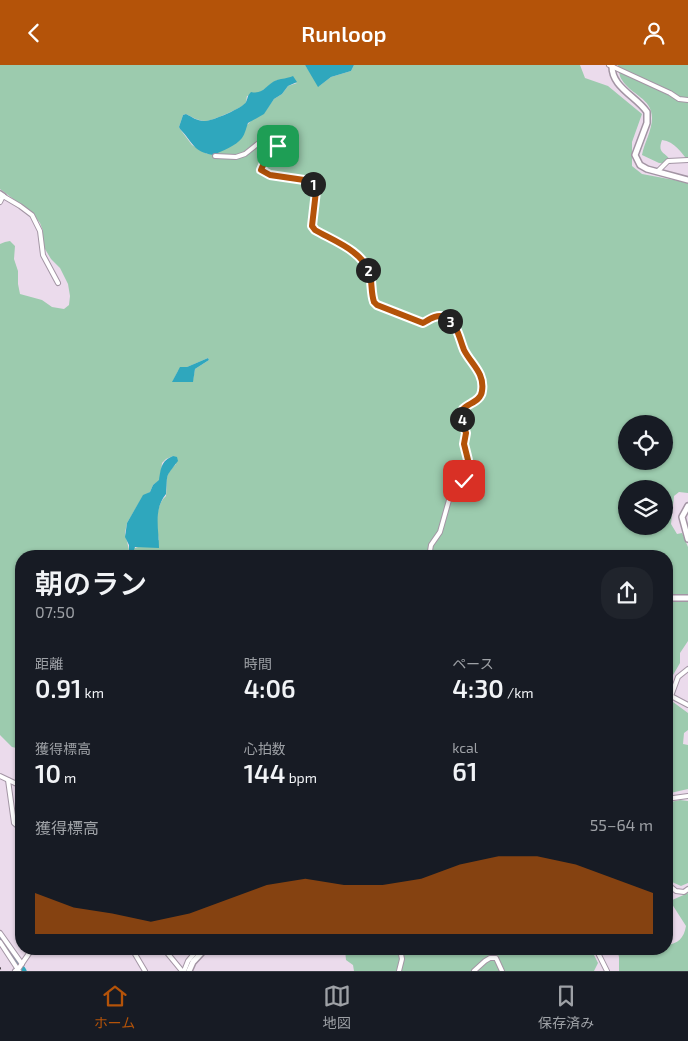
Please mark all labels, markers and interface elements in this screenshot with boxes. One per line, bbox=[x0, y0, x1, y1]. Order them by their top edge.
icon: back bbox=[20, 19, 48, 47]
icon: person bbox=[640, 19, 668, 47]
text: Runloop bbox=[301, 20, 387, 46]
pin bbox=[257, 125, 299, 167]
icon: arrive bbox=[264, 132, 292, 160]
pin: 1 bbox=[300, 171, 326, 197]
text: 1 bbox=[310, 176, 317, 193]
pin: 2 bbox=[356, 257, 380, 283]
text: 2 bbox=[364, 262, 373, 279]
pin: 3 bbox=[438, 309, 462, 333]
text: 3 bbox=[447, 313, 454, 330]
pin: 4 bbox=[450, 407, 474, 431]
text: 4 bbox=[458, 411, 467, 428]
map controls bbox=[618, 415, 673, 535]
button: locate bbox=[618, 415, 673, 470]
pin bbox=[443, 460, 485, 502]
icon: check bbox=[450, 467, 478, 495]
button: layers bbox=[618, 480, 673, 535]
text: 朝のラン bbox=[35, 566, 147, 600]
button: share bbox=[601, 567, 653, 619]
text: 07:50 bbox=[35, 602, 75, 621]
text: 距離 bbox=[35, 655, 63, 672]
text: 時間 bbox=[244, 655, 272, 672]
text: ペース bbox=[452, 655, 494, 672]
text: 0.91 bbox=[35, 673, 81, 703]
text: 4:06 bbox=[244, 673, 296, 703]
text: 4:30 bbox=[452, 673, 504, 703]
text: km bbox=[81, 684, 104, 701]
text: /km bbox=[504, 684, 534, 701]
text: kcal bbox=[452, 739, 478, 756]
text: 獲得標高 bbox=[35, 740, 91, 757]
text: 心拍数 bbox=[244, 740, 286, 757]
text: 61 bbox=[452, 756, 477, 786]
text: 10 bbox=[35, 758, 61, 788]
text: 144 bbox=[244, 758, 286, 788]
text: m bbox=[61, 769, 76, 786]
text: bpm bbox=[286, 769, 317, 786]
text: 55–64 m bbox=[590, 815, 653, 834]
text: 獲得標高 bbox=[35, 818, 99, 837]
tab: ホーム bbox=[94, 982, 135, 1032]
tab: 地図 bbox=[323, 982, 351, 1032]
tab: 保存済み bbox=[538, 982, 594, 1032]

